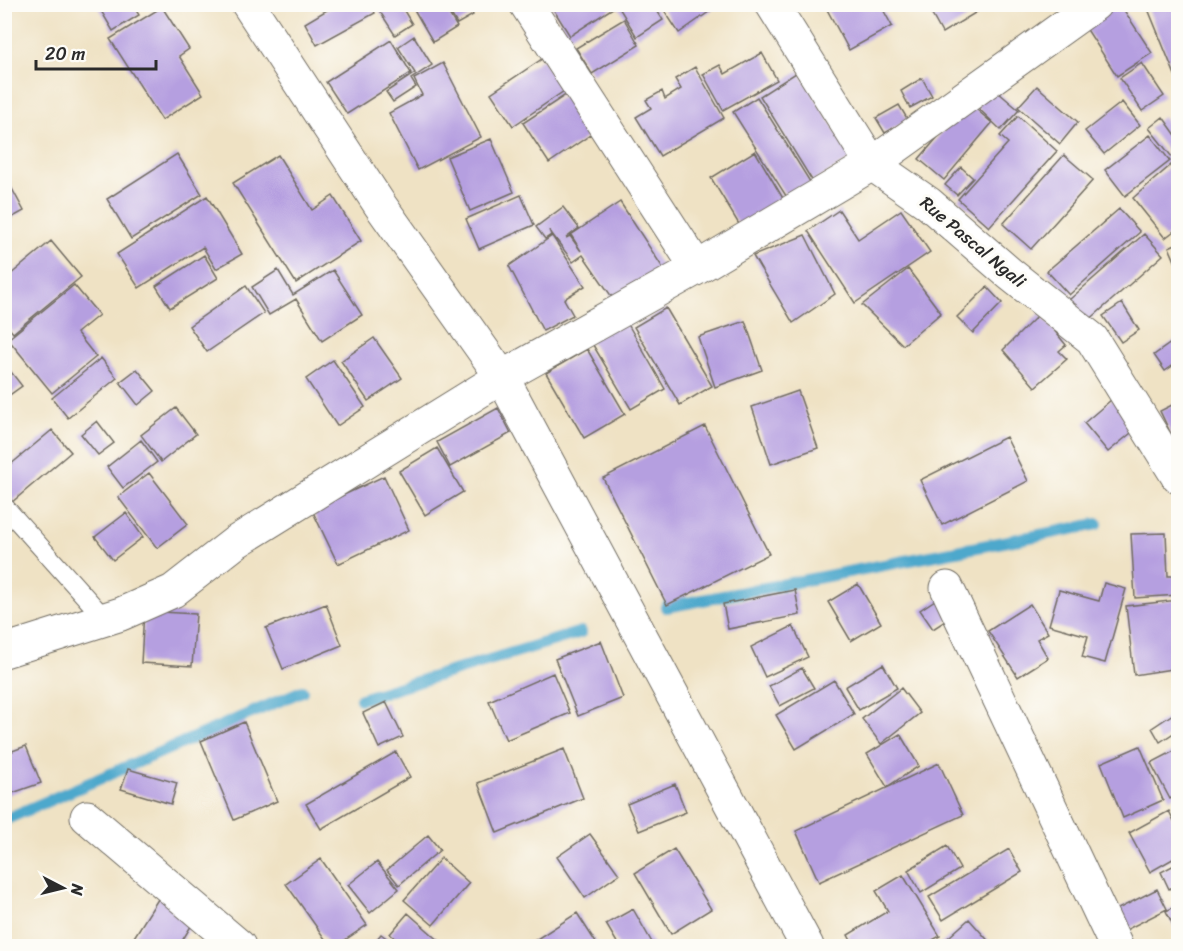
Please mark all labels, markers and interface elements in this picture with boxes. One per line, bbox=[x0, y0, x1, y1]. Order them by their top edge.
scale bar bbox=[36, 33, 156, 71]
text: 20 m bbox=[45, 38, 85, 70]
street label: Rue Pascal Ngali bbox=[913, 188, 1034, 297]
north arrow bbox=[33, 858, 93, 918]
text: N bbox=[62, 882, 93, 898]

